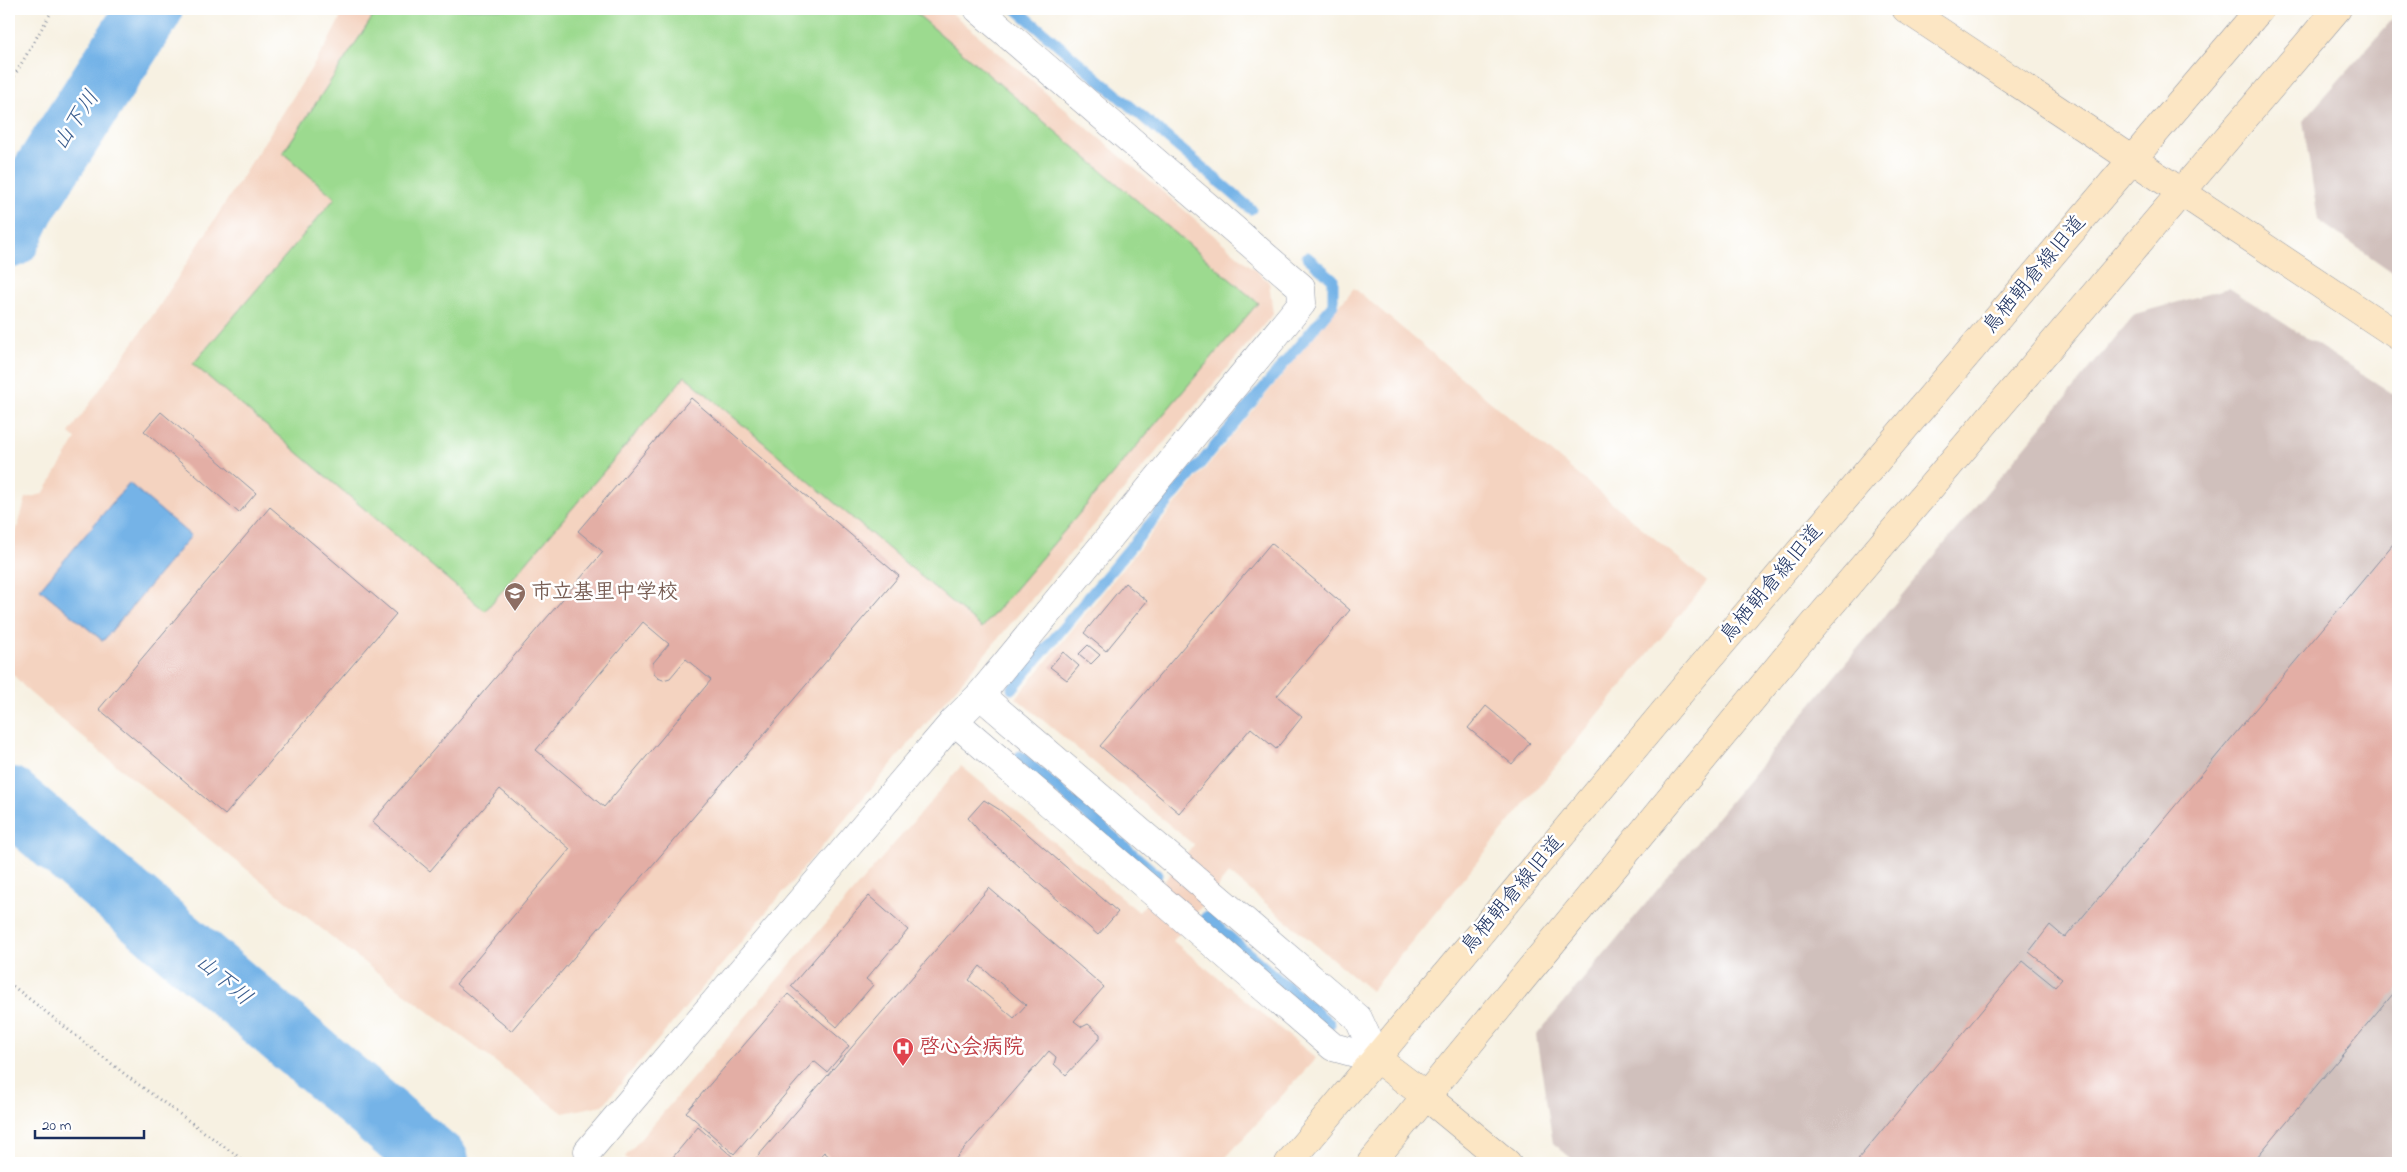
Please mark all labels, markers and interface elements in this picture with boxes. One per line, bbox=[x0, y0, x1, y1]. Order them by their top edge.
water label: 山下川 bbox=[46, 85, 108, 157]
street label: 鳥栖朝倉線旧道 bbox=[1976, 209, 2094, 341]
street label: 鳥栖朝倉線旧道 bbox=[1713, 518, 1831, 650]
place label: 市立基里中学校 bbox=[531, 578, 678, 608]
school or university icon: 市立基里中学校 bbox=[503, 581, 527, 612]
street label: 鳥栖朝倉線旧道 bbox=[1454, 829, 1572, 961]
water label: 山下川 bbox=[187, 948, 259, 1014]
place label: 啓心会病院 bbox=[919, 1033, 1024, 1063]
hospital icon: 啓心会病院 bbox=[891, 1036, 915, 1067]
scale bar bbox=[35, 1107, 144, 1139]
text: 20 m bbox=[42, 1115, 72, 1137]

